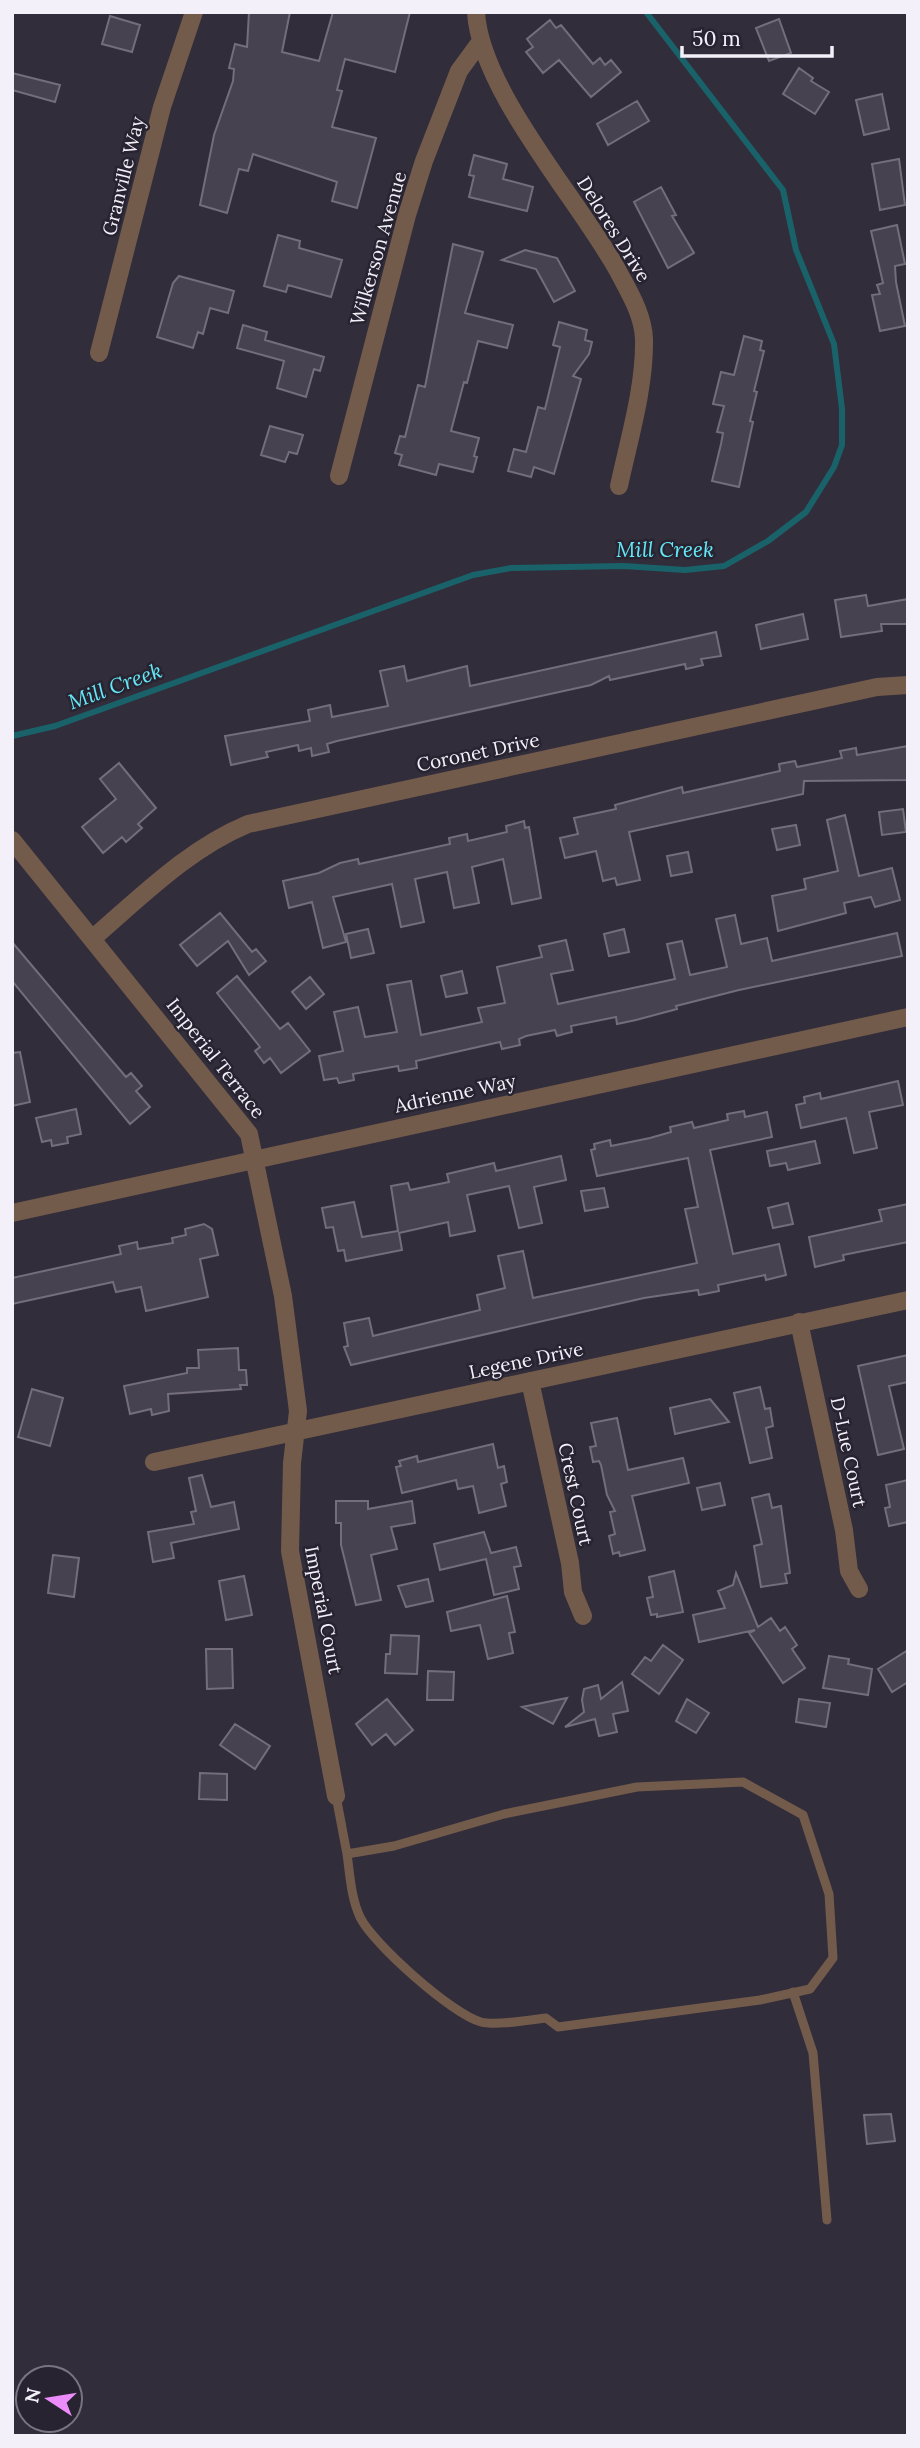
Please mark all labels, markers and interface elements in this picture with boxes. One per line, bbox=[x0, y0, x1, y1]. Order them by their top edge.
scale bar bbox=[682, 14, 832, 58]
text: 50 m bbox=[692, 25, 741, 52]
street label: Granville Way bbox=[97, 114, 149, 238]
street label: Wilkerson Avenue bbox=[345, 168, 411, 328]
street label: Delores Drive bbox=[572, 172, 656, 286]
water label: Mill Creek bbox=[616, 536, 714, 563]
water label: Mill Creek bbox=[64, 657, 166, 715]
street label: Coronet Drive bbox=[414, 727, 542, 777]
street label: Imperial Terrace bbox=[161, 993, 271, 1123]
street label: Adrienne Way bbox=[391, 1068, 518, 1118]
street label: Legene Drive bbox=[467, 1336, 585, 1384]
street label: D-Lue Court bbox=[826, 1395, 873, 1510]
street label: Crest Court bbox=[553, 1441, 599, 1548]
street label: Imperial Court bbox=[300, 1544, 348, 1677]
north arrow bbox=[14, 2364, 84, 2434]
text: N bbox=[19, 2385, 46, 2405]

